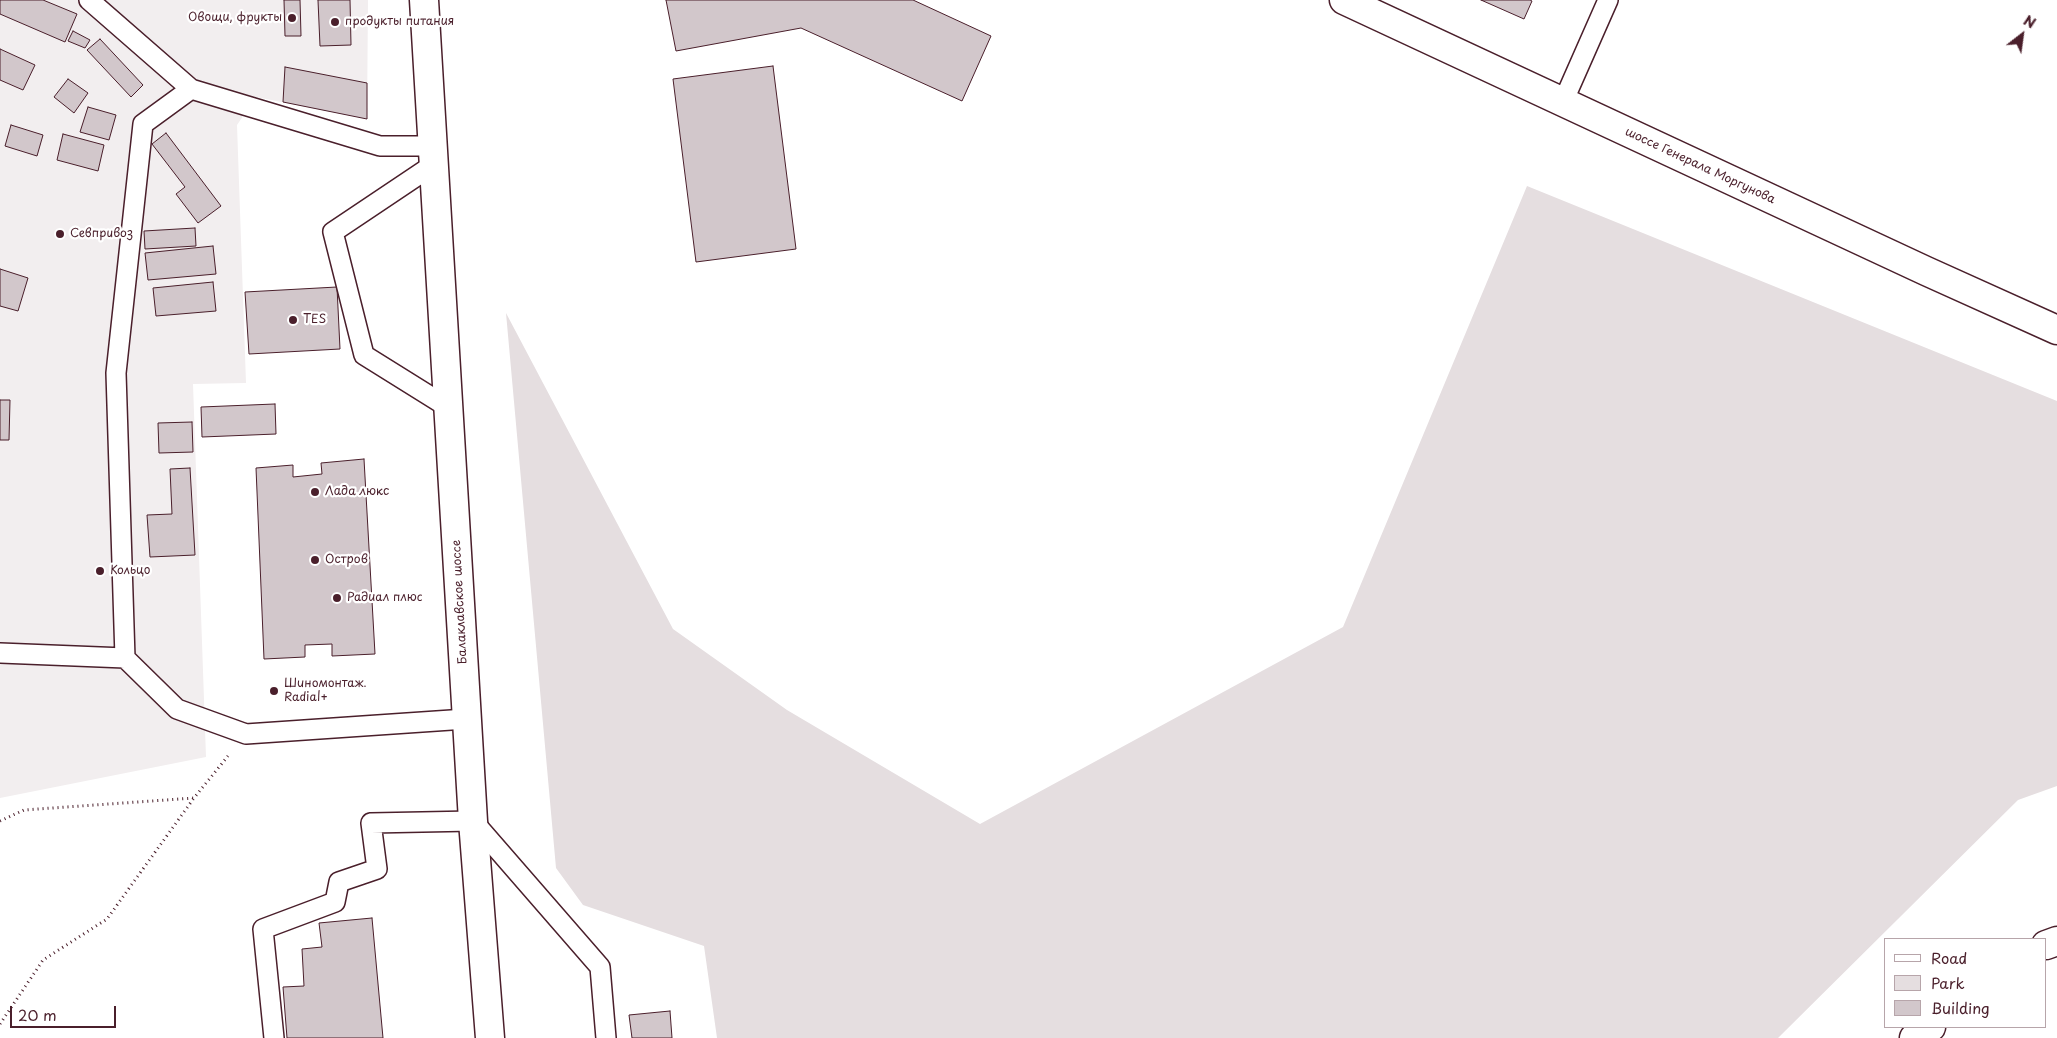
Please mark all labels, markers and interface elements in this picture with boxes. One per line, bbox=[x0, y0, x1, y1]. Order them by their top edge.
north arrow bbox=[1997, 10, 2047, 60]
text: N bbox=[2020, 10, 2040, 33]
place label: Овощи, фрукты bbox=[188, 11, 282, 25]
marker: Овощи, фрукты bbox=[286, 12, 298, 24]
place label: продукты питания bbox=[345, 15, 454, 29]
marker: продукты питания bbox=[329, 16, 341, 28]
street label: шоссе Генерала Моргунова bbox=[1623, 125, 1777, 207]
place label: Севпривоз bbox=[70, 227, 133, 241]
marker: Севпривоз bbox=[54, 228, 66, 240]
place label: TES bbox=[303, 313, 326, 327]
marker: TES bbox=[287, 314, 299, 326]
place label: Лада люкс bbox=[325, 485, 389, 499]
marker: Лада люкс bbox=[309, 486, 321, 498]
street label: Балаклавское шоссе bbox=[450, 539, 470, 665]
place label: Остров bbox=[325, 553, 368, 567]
marker: Остров bbox=[309, 554, 321, 566]
place label: Кольцо bbox=[110, 564, 150, 578]
marker: Кольцо bbox=[94, 565, 106, 577]
place label: Радиал плюс bbox=[347, 591, 422, 605]
marker: Радиал плюс bbox=[331, 592, 343, 604]
place label: Шиномонтаж. Radial+ bbox=[284, 677, 367, 705]
marker: Шиномонтаж. Radial+ bbox=[268, 685, 280, 697]
legend bbox=[1884, 938, 2047, 1028]
text: Road bbox=[1931, 946, 1967, 969]
text: Park bbox=[1931, 971, 1965, 994]
scale bar bbox=[12, 996, 119, 1028]
text: Building bbox=[1931, 996, 1990, 1019]
text: 20 m bbox=[18, 1003, 57, 1026]

